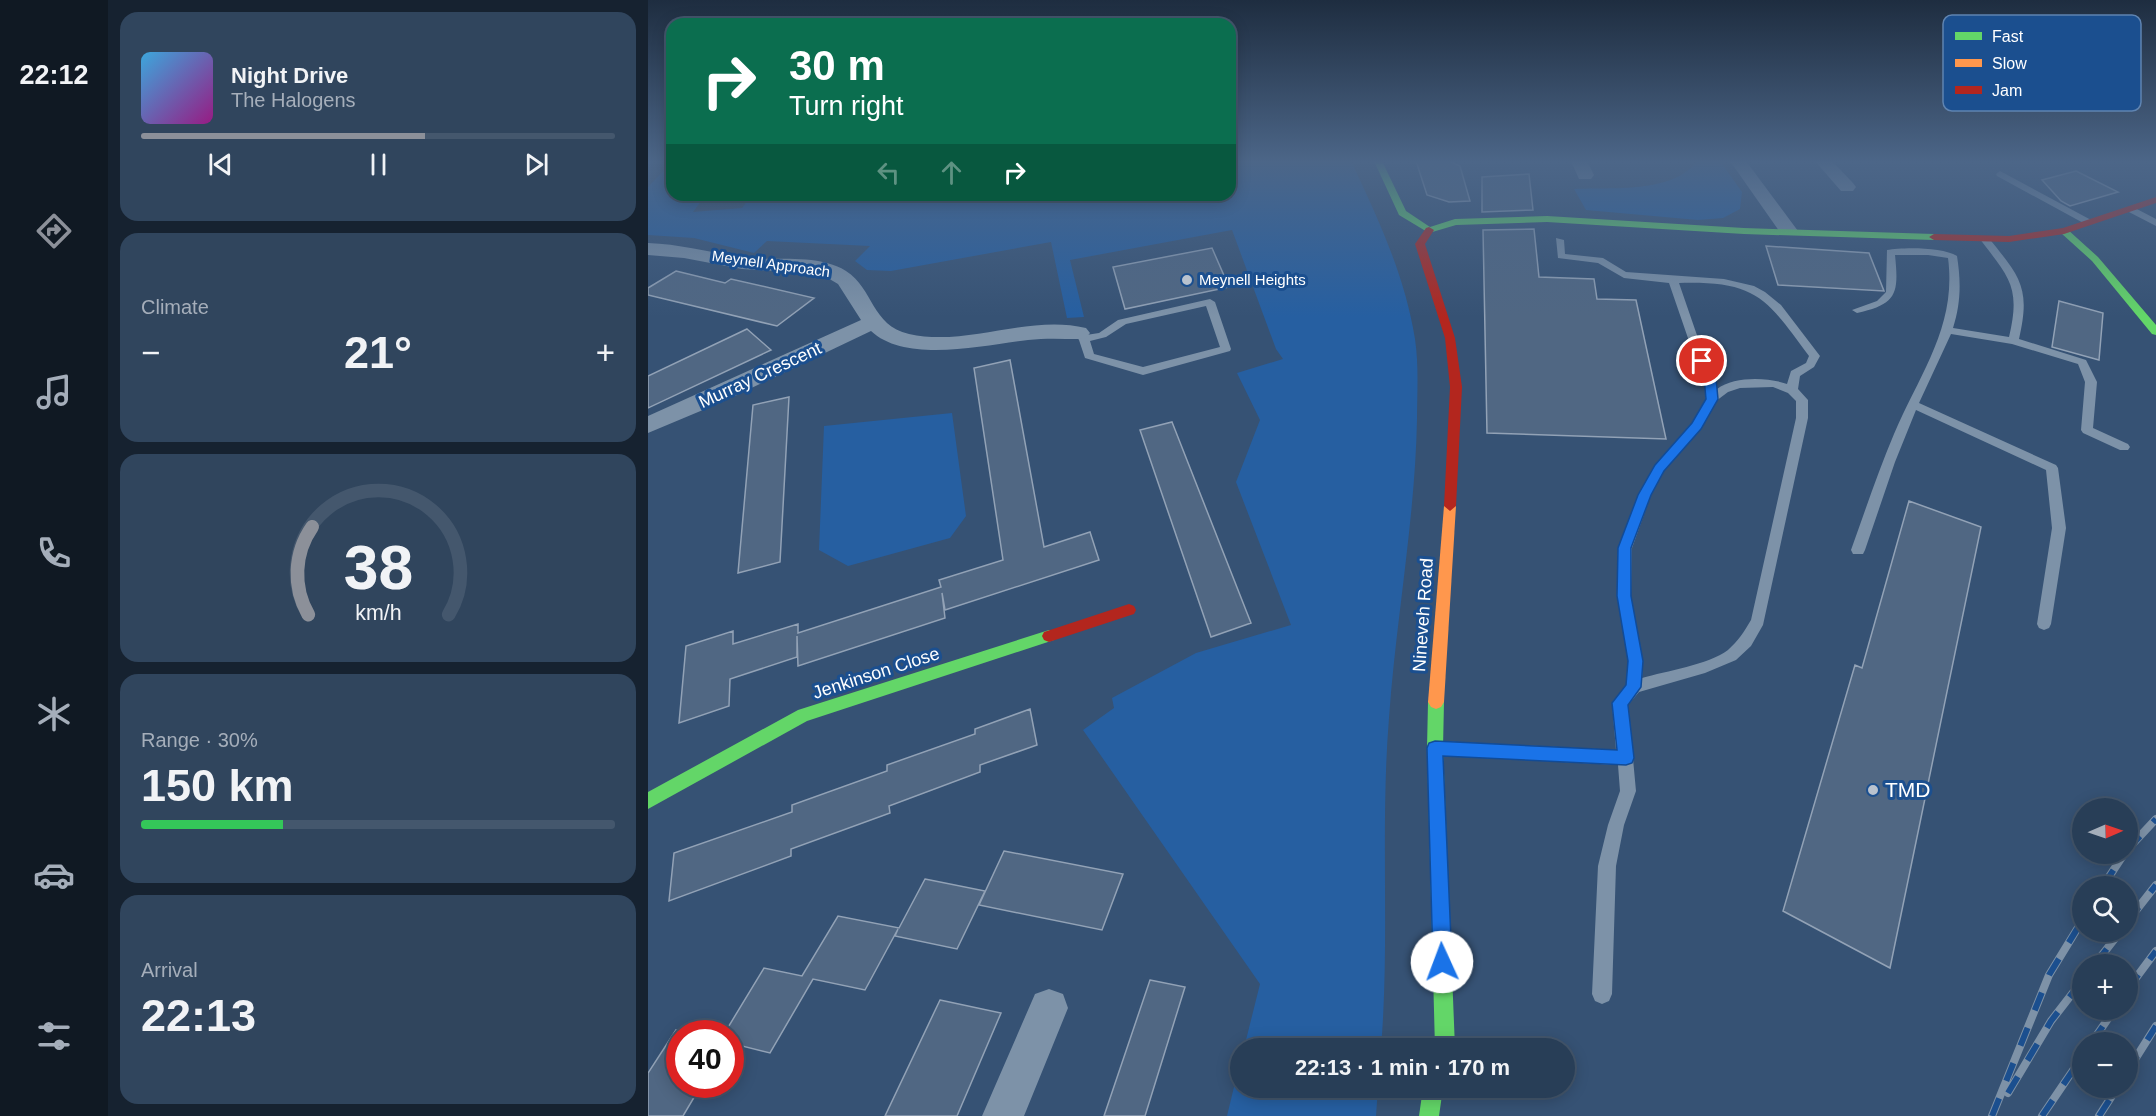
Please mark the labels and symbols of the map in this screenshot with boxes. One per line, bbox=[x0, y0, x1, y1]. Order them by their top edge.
legend bbox=[1943, 15, 2141, 111]
text: Fast bbox=[1992, 28, 2024, 45]
text: Slow bbox=[1992, 55, 2027, 72]
text: Jam bbox=[1992, 82, 2022, 99]
street label: Meynell Approach bbox=[711, 247, 831, 280]
place label: Meynell Heights bbox=[1199, 271, 1306, 288]
marker: Meynell Heights bbox=[1180, 273, 1194, 287]
pin bbox=[1676, 335, 1727, 386]
street label: Murray Crescent bbox=[695, 338, 825, 412]
street label: Nineveh Road bbox=[1409, 557, 1437, 673]
street label: Jenkinson Close bbox=[810, 643, 942, 703]
place label: TMD bbox=[1885, 778, 1931, 801]
marker: TMD bbox=[1866, 783, 1880, 797]
north arrow bbox=[2072, 798, 2138, 864]
position arrow bbox=[1410, 930, 1474, 994]
speed limit sign: 40 bbox=[666, 1020, 744, 1098]

